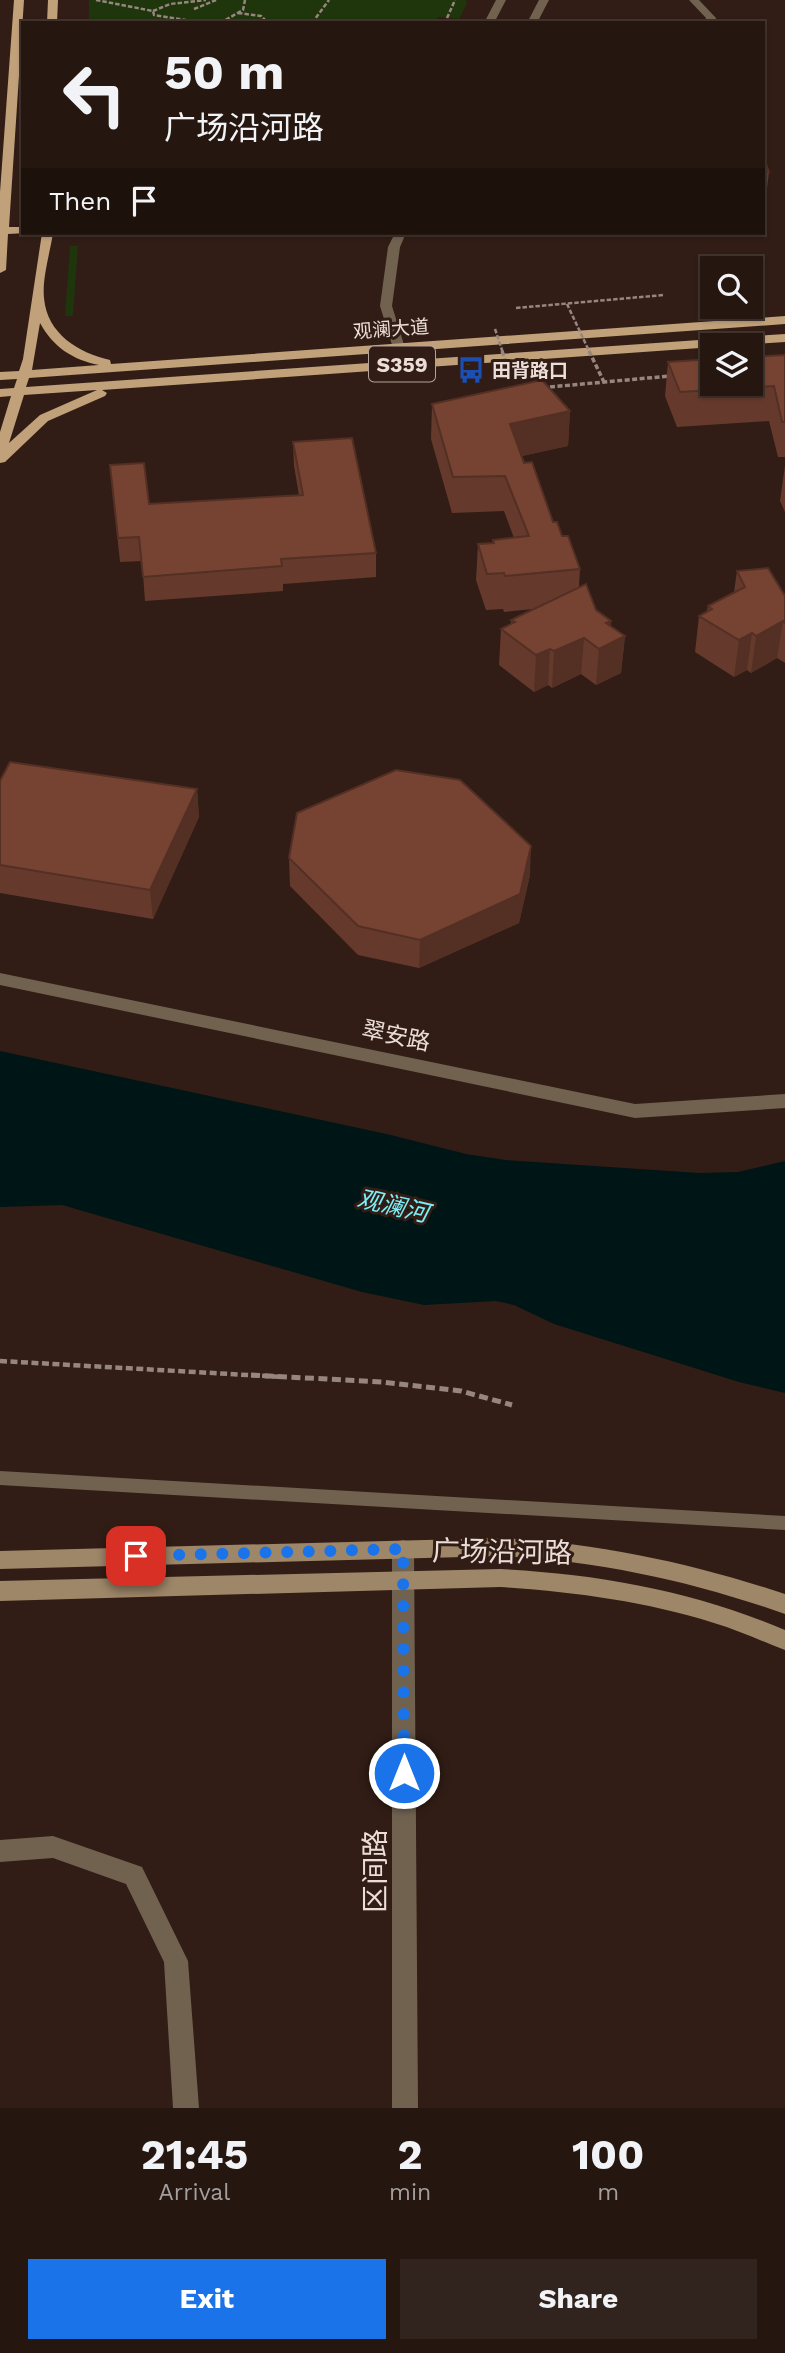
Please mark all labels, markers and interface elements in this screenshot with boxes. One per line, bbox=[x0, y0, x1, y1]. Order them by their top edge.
text: 50 m bbox=[164, 43, 284, 101]
icon: left bbox=[49, 49, 140, 140]
text: 广场沿河路 bbox=[164, 109, 324, 147]
icon: arrive bbox=[125, 182, 163, 220]
text: Then bbox=[49, 186, 111, 216]
map controls bbox=[700, 256, 763, 396]
button: search bbox=[700, 256, 763, 319]
street label: 观澜大道 bbox=[352, 315, 430, 343]
button: layers bbox=[700, 333, 763, 396]
road number: S359 bbox=[369, 346, 435, 382]
bus stop icon: 田背路口 bbox=[456, 355, 486, 385]
place label: 田背路口 bbox=[492, 359, 568, 382]
street label: 翠安路 bbox=[359, 1016, 433, 1056]
water label: 观澜河 bbox=[355, 1184, 435, 1229]
pin bbox=[106, 1526, 166, 1586]
street label: 广场沿河路 bbox=[432, 1534, 572, 1570]
icon: arrive bbox=[117, 1537, 155, 1575]
position arrow bbox=[367, 1736, 441, 1810]
street label: 区间路 bbox=[359, 1829, 392, 1913]
text: 21:45 bbox=[141, 2130, 248, 2179]
text: 2 bbox=[398, 2130, 423, 2179]
text: 100 bbox=[572, 2130, 644, 2179]
text: Arrival bbox=[159, 2179, 230, 2206]
text: min bbox=[389, 2179, 431, 2206]
text: m bbox=[597, 2179, 619, 2206]
button: Exit bbox=[28, 2259, 386, 2339]
button: Share bbox=[400, 2259, 757, 2339]

